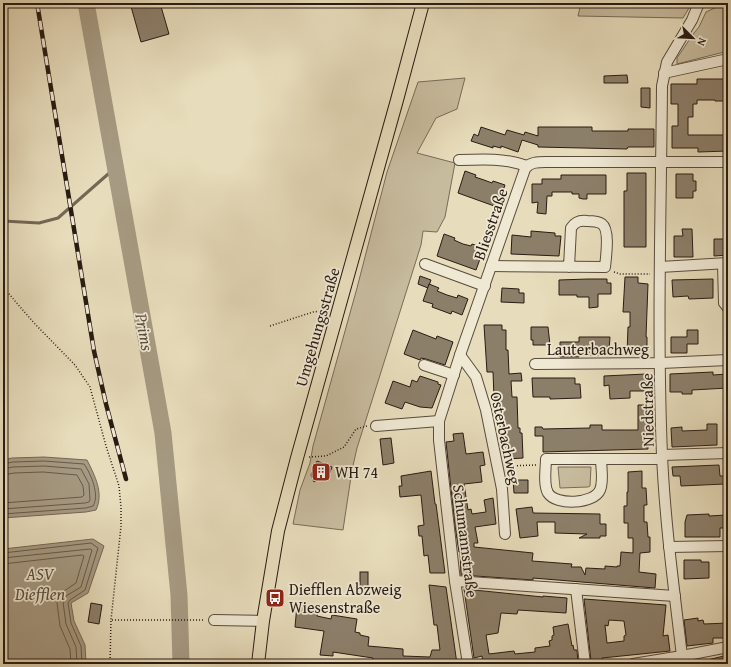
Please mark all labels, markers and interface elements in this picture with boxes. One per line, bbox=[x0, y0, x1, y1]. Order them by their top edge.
north arrow bbox=[673, 18, 713, 58]
text: N bbox=[693, 35, 711, 49]
street label: Bliesstraße bbox=[466, 185, 514, 263]
street label: Umgehungsstraße bbox=[289, 265, 345, 389]
water label: Prims bbox=[129, 310, 161, 354]
street label: Lauterbachweg bbox=[547, 337, 649, 361]
street label: Niedstraße bbox=[634, 373, 660, 447]
street label: Osterbachweg bbox=[484, 390, 528, 487]
place label: WH 74 bbox=[335, 460, 378, 484]
building icon: WH 74 bbox=[310, 461, 332, 483]
street label: Schumannstraße bbox=[447, 483, 485, 599]
water label: ASV Diefflen bbox=[14, 561, 65, 606]
place label: Diefflen Abzweig Wiesenstraße bbox=[289, 577, 402, 619]
bus stop icon: Diefflen Abzweig Wiesenstraße bbox=[264, 587, 286, 609]

